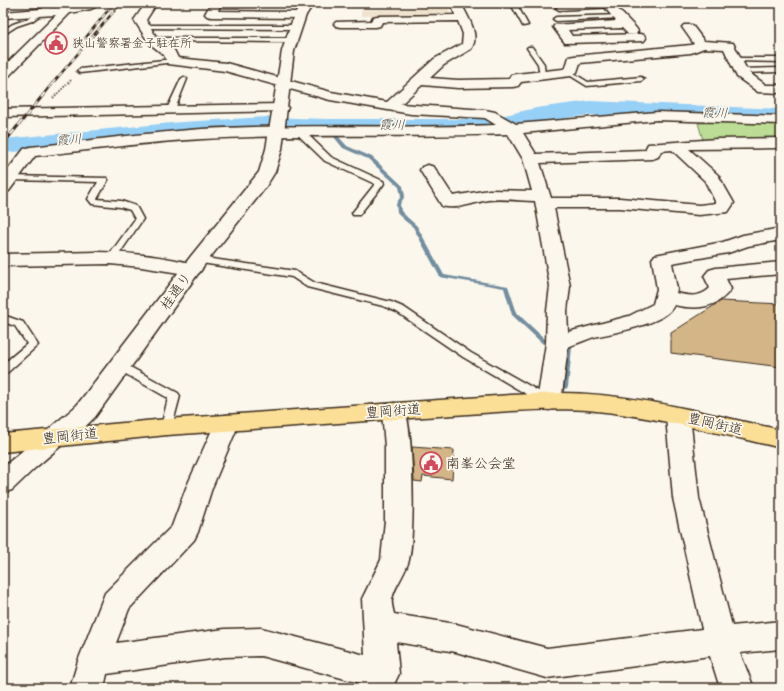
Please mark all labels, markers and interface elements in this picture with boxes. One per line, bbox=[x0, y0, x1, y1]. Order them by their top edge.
public building icon: 狭山警察署金子駐在所 bbox=[43, 30, 69, 56]
place label: 狭山警察署金子駐在所 bbox=[72, 36, 192, 51]
water label: 霞川 bbox=[702, 105, 728, 121]
water label: 霞川 bbox=[379, 117, 405, 133]
water label: 霞川 bbox=[55, 131, 83, 149]
street label: 桂通り bbox=[157, 269, 195, 313]
street label: 豊岡街道 bbox=[364, 401, 422, 421]
street label: 豊岡街道 bbox=[686, 409, 744, 439]
street label: 豊岡街道 bbox=[41, 425, 99, 447]
public building icon: 南峯公会堂 bbox=[418, 450, 444, 476]
place label: 南峯公会堂 bbox=[446, 455, 516, 472]

